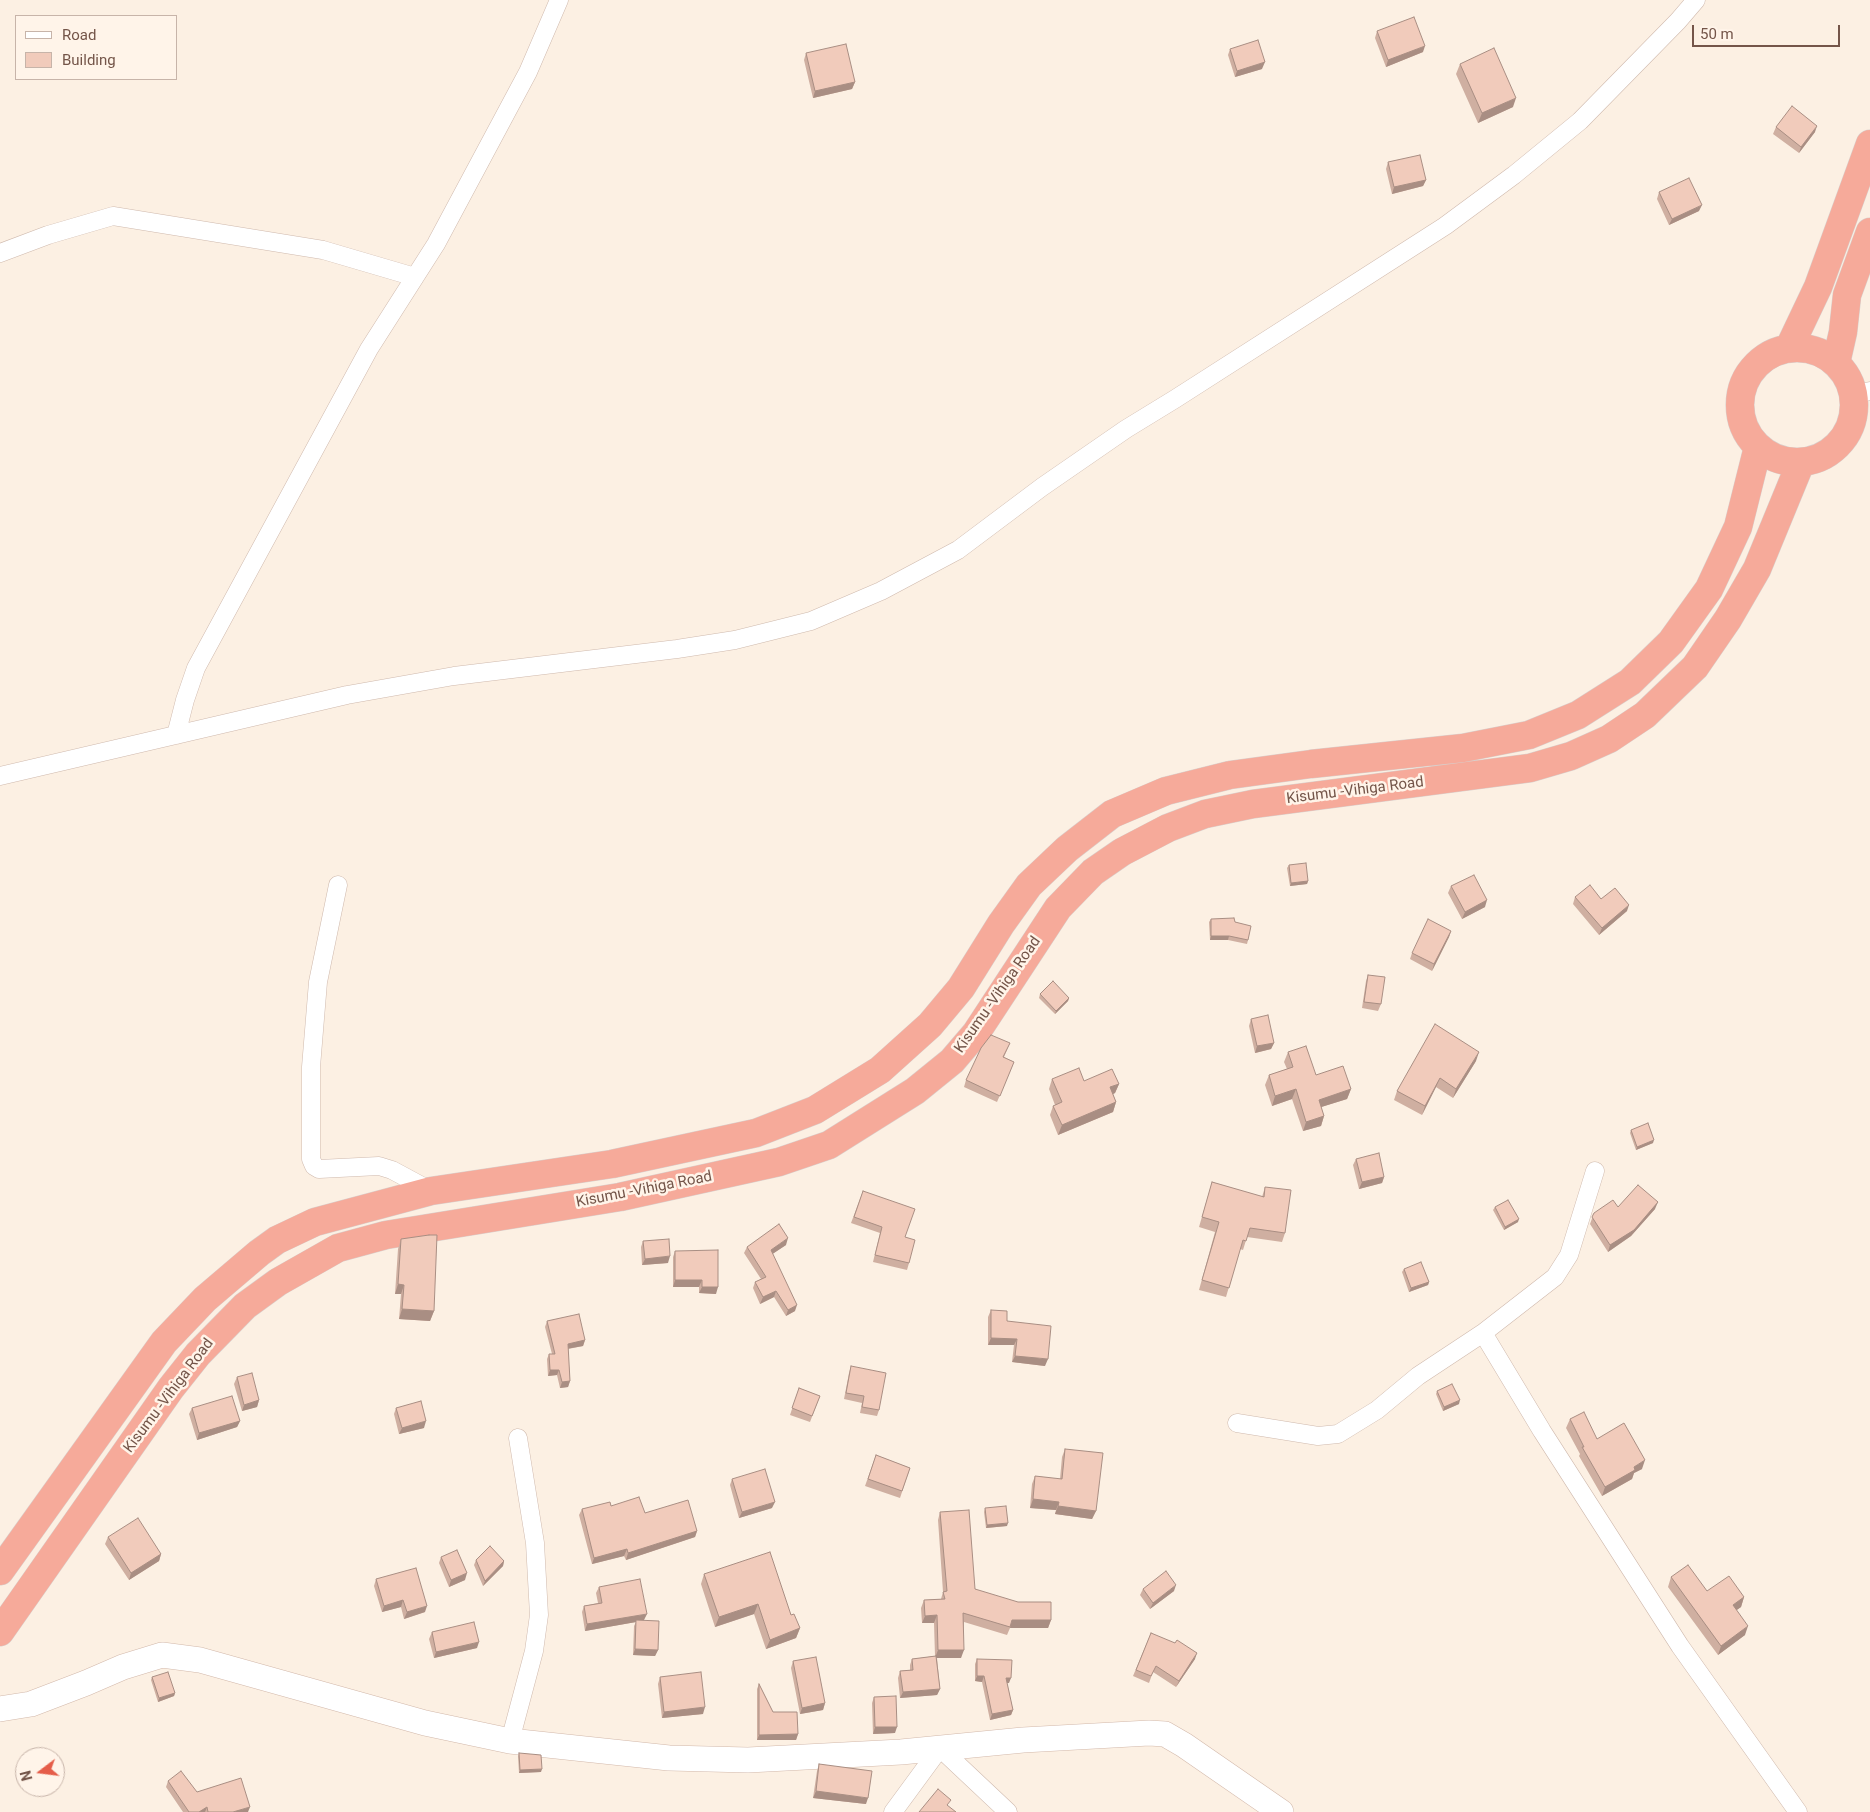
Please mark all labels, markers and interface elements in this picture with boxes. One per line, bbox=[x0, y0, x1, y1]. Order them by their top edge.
legend bbox=[15, 15, 178, 80]
scale bar bbox=[1695, 15, 1842, 47]
text: 50 m bbox=[1700, 25, 1734, 43]
text: Road bbox=[62, 26, 96, 44]
text: Building bbox=[62, 51, 116, 69]
street label: Kisumu -Vihiga Road bbox=[1285, 774, 1425, 808]
street label: Kisumu -Vihiga Road bbox=[951, 933, 1045, 1057]
street label: Kisumu -Vihiga Road bbox=[574, 1168, 714, 1212]
street label: Kisumu -Vihiga Road bbox=[120, 1335, 218, 1457]
north arrow bbox=[15, 1747, 65, 1797]
text: N bbox=[17, 1769, 35, 1782]

